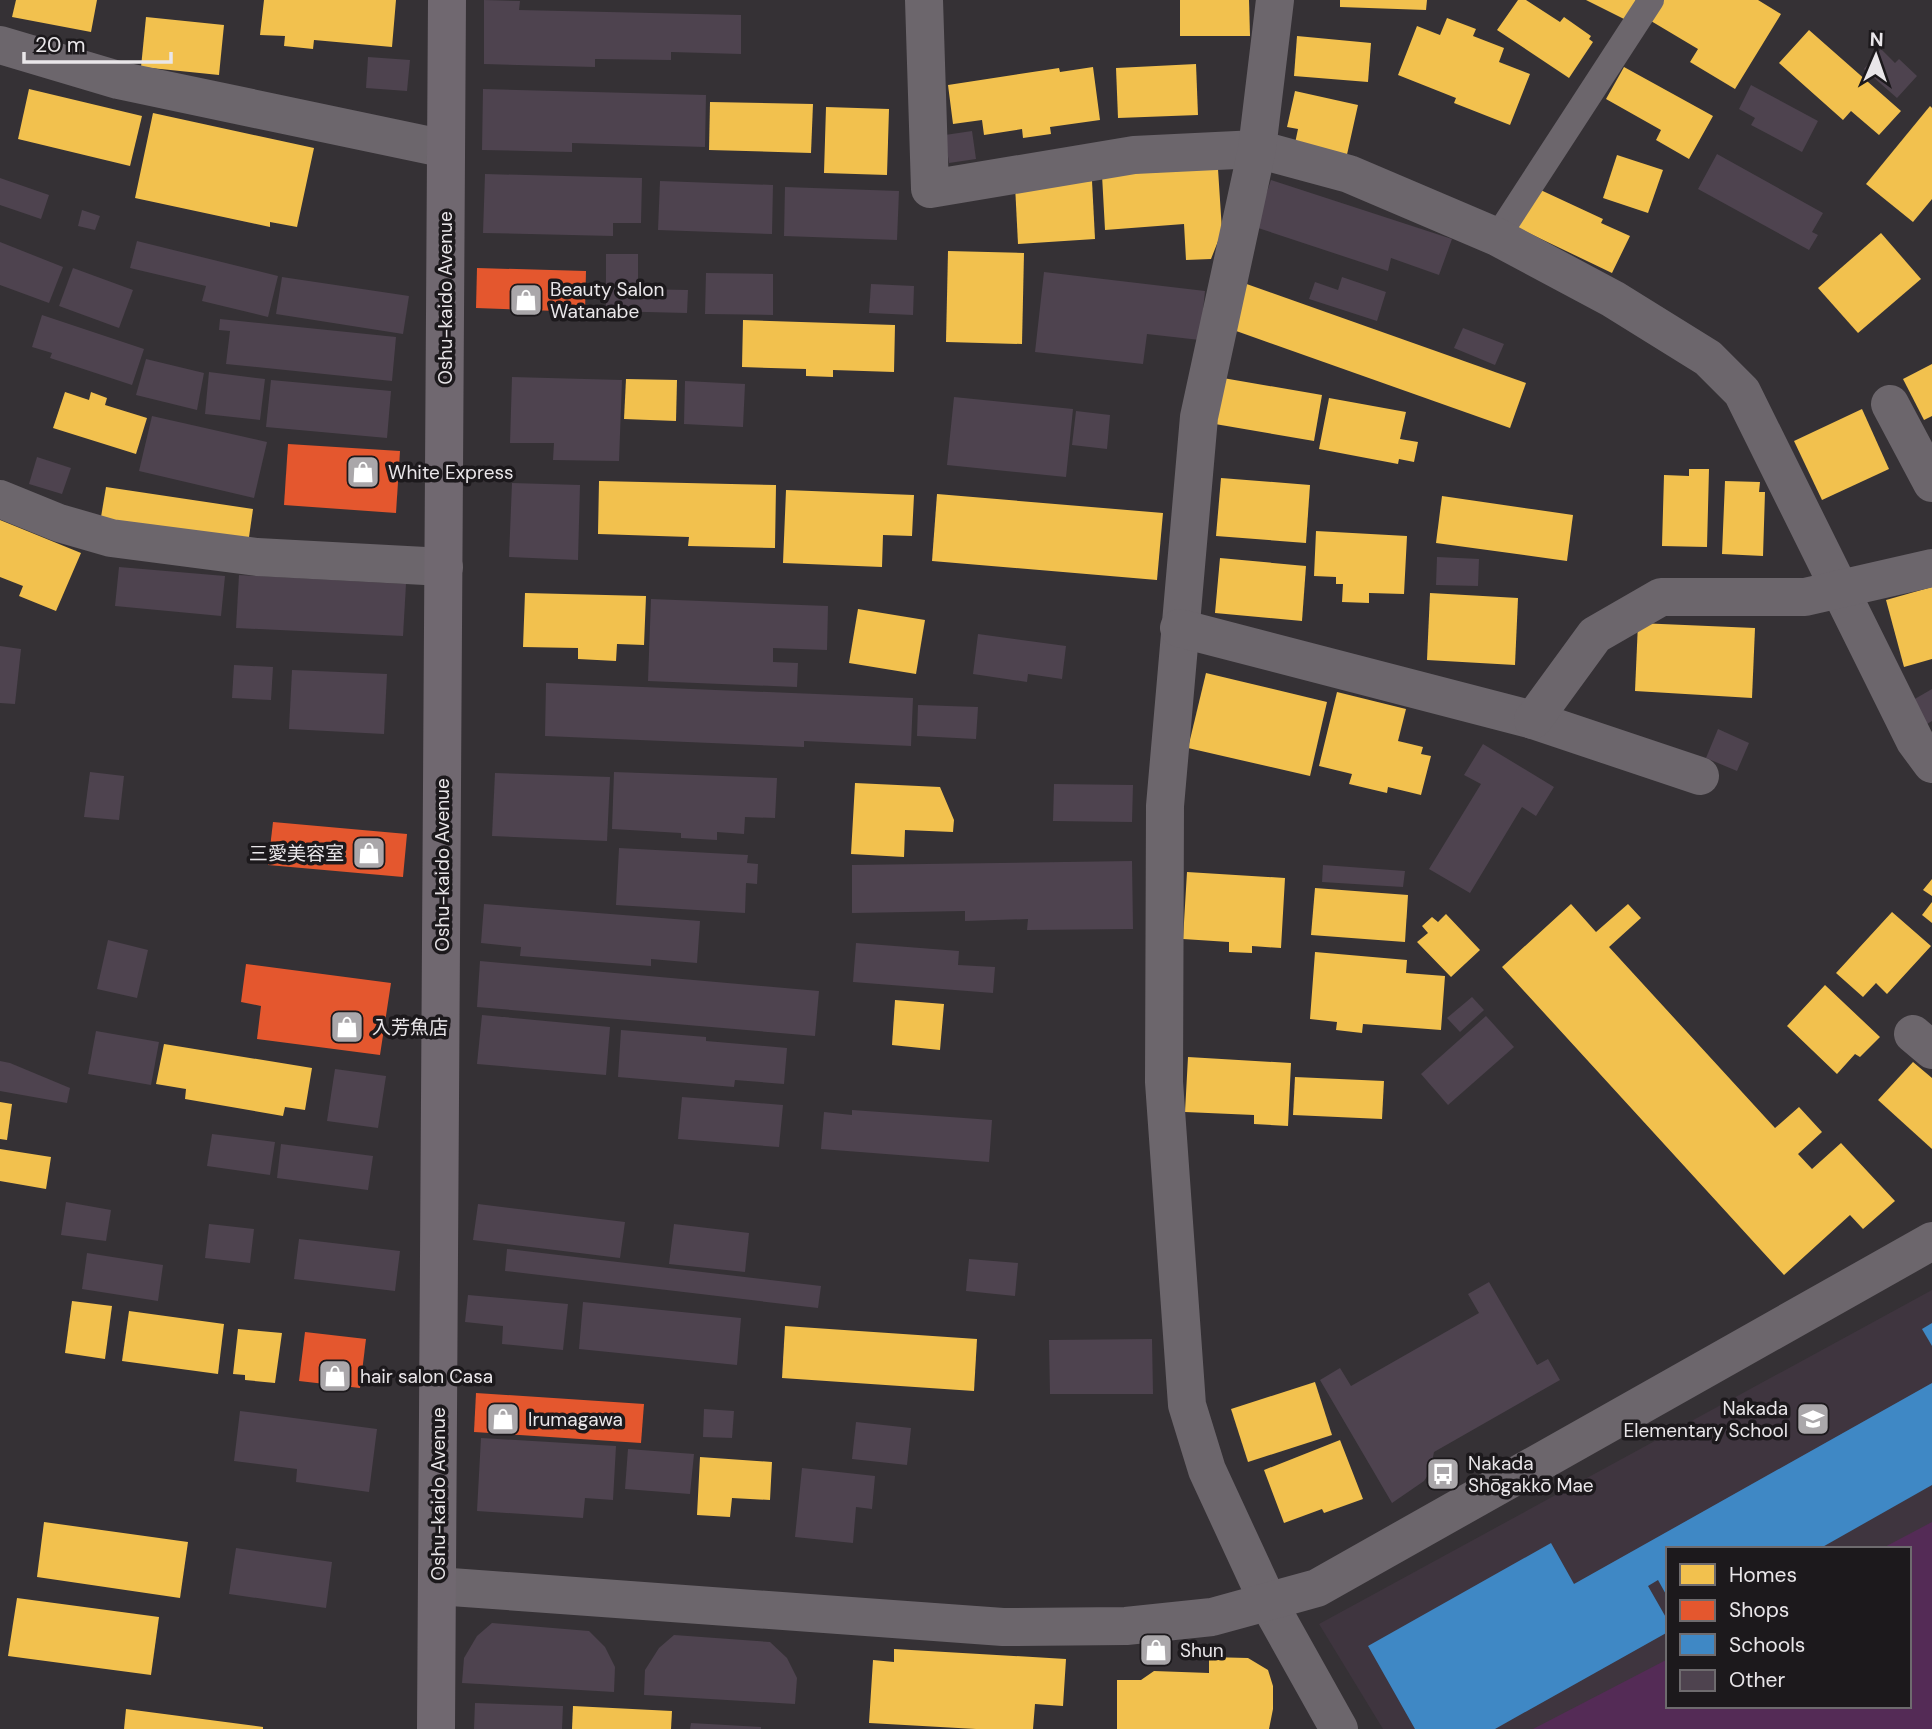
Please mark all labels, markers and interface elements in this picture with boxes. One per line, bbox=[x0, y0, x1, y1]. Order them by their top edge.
scale bar bbox=[24, 21, 172, 65]
north arrow bbox=[1841, 21, 1911, 91]
text: N bbox=[1869, 27, 1884, 52]
text: 20 m bbox=[35, 31, 86, 59]
street label: Oshu-kaido Avenue bbox=[433, 211, 458, 385]
place label: Beauty Salon Watanabe bbox=[550, 277, 664, 324]
shop icon: Beauty Salon Watanabe bbox=[507, 281, 545, 319]
shop icon: White Express bbox=[344, 453, 382, 491]
place label: White Express bbox=[388, 460, 514, 485]
street label: Oshu-kaido Avenue bbox=[430, 778, 455, 952]
shop icon: 三愛美容室 bbox=[350, 834, 388, 872]
place label: 三愛美容室 bbox=[249, 841, 344, 866]
shop icon: 入芳魚店 bbox=[328, 1008, 366, 1046]
place label: 入芳魚店 bbox=[372, 1015, 448, 1040]
shop icon: hair salon Casa bbox=[316, 1357, 354, 1395]
place label: hair salon Casa bbox=[360, 1364, 493, 1389]
place label: Nakada Elementary School bbox=[1624, 1396, 1788, 1443]
shop icon: Irumagawa bbox=[484, 1400, 522, 1438]
school or university icon: Nakada Elementary School bbox=[1794, 1400, 1832, 1438]
street label: Oshu-kaido Avenue bbox=[426, 1407, 451, 1581]
place label: Irumagawa bbox=[528, 1407, 623, 1432]
place label: Nakada Shōgakkō Mae bbox=[1468, 1451, 1594, 1498]
bus stop icon: Nakada Shōgakkō Mae bbox=[1424, 1455, 1462, 1493]
legend bbox=[1666, 1547, 1911, 1708]
text: Homes bbox=[1729, 1561, 1797, 1589]
text: Shops bbox=[1729, 1596, 1789, 1624]
shop icon: Shun bbox=[1137, 1631, 1175, 1669]
text: Schools bbox=[1729, 1631, 1805, 1659]
place label: Shun bbox=[1180, 1638, 1224, 1663]
text: Other bbox=[1729, 1666, 1785, 1694]

